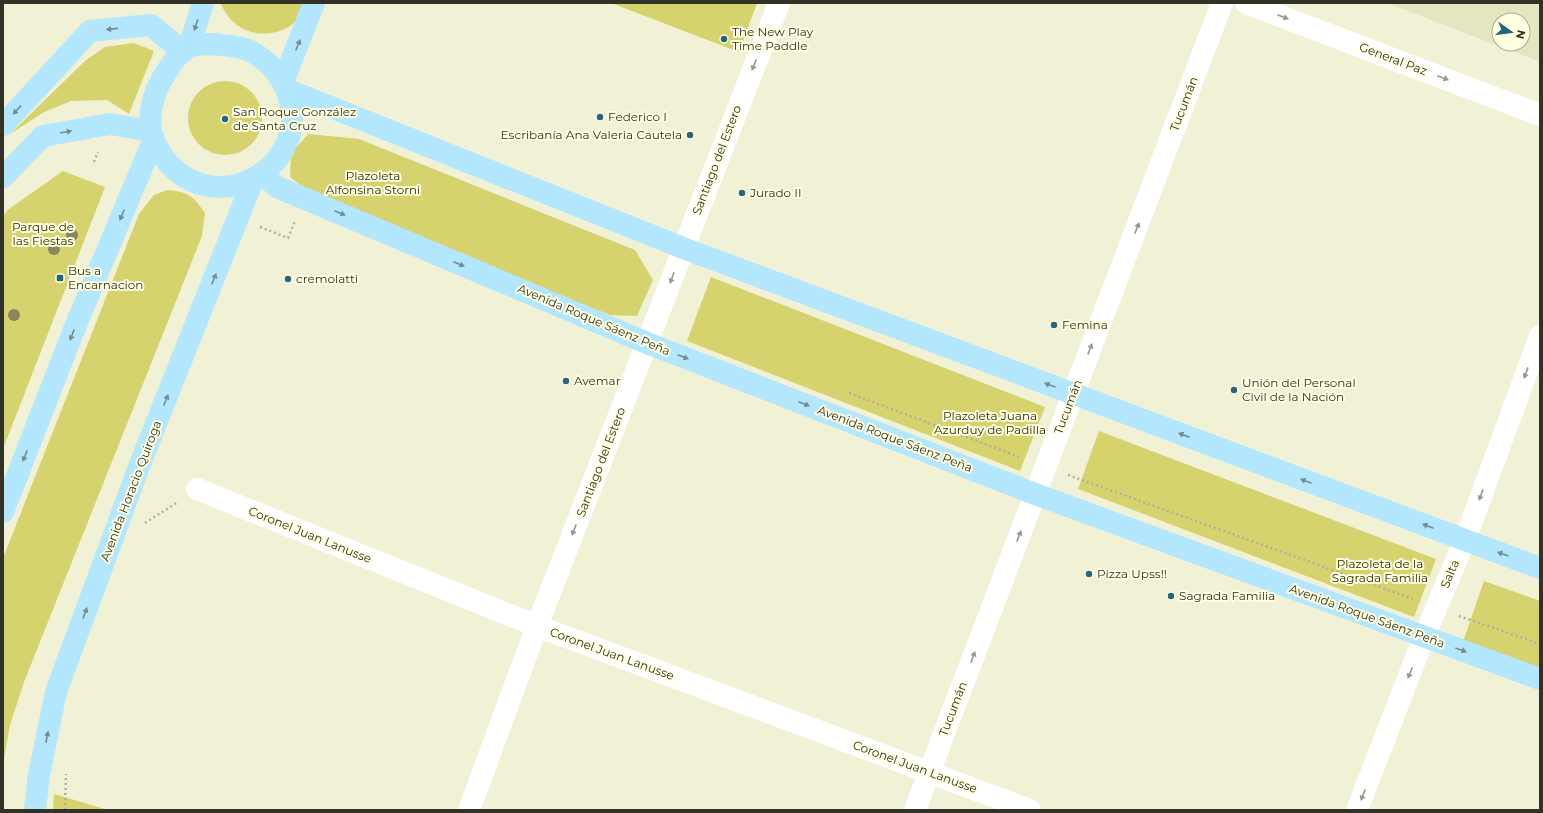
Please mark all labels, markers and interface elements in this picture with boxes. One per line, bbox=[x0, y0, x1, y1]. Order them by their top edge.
north arrow bbox=[1491, 12, 1531, 52]
one-way arrow bbox=[1277, 14, 1289, 20]
one-way arrow bbox=[193, 19, 199, 31]
place label: The New Play Time Paddle bbox=[732, 24, 814, 53]
one-way arrow bbox=[106, 26, 118, 32]
text: N bbox=[1513, 28, 1529, 40]
marker: The New Play Time Paddle bbox=[719, 34, 729, 44]
one-way arrow bbox=[295, 39, 301, 51]
street label: General Paz bbox=[1357, 39, 1429, 78]
one-way arrow bbox=[751, 60, 757, 72]
street label: Tucumán bbox=[1166, 74, 1201, 133]
one-way arrow bbox=[1438, 76, 1450, 82]
street label: Santiago del Estero bbox=[689, 103, 744, 217]
place label: San Roque González de Santa Cruz bbox=[233, 104, 356, 133]
one-way arrow bbox=[12, 105, 21, 116]
place label: Federico I bbox=[608, 109, 667, 124]
marker: Federico I bbox=[595, 112, 605, 122]
marker: San Roque González de Santa Cruz bbox=[220, 114, 230, 124]
place label: Escribanía Ana Valeria Cautela bbox=[501, 127, 682, 142]
one-way arrow bbox=[60, 129, 72, 135]
marker: Escribanía Ana Valeria Cautela bbox=[685, 130, 695, 140]
park label: Plazoleta Alfonsina Storni bbox=[326, 168, 420, 197]
place label: Jurado II bbox=[749, 185, 802, 200]
marker: Jurado II bbox=[737, 188, 747, 198]
one-way arrow bbox=[118, 210, 124, 222]
one-way arrow bbox=[334, 210, 345, 216]
park label: Parque de las Fiestas bbox=[12, 219, 74, 248]
one-way arrow bbox=[1134, 221, 1140, 233]
one-way arrow bbox=[454, 261, 466, 267]
place label: Bus a Encarnacion bbox=[68, 263, 143, 292]
place label: cremolatti bbox=[296, 271, 358, 286]
one-way arrow bbox=[668, 272, 674, 284]
marker: Bus a Encarnacion bbox=[55, 273, 65, 283]
one-way arrow bbox=[212, 273, 218, 285]
marker: cremolatti bbox=[283, 274, 293, 284]
street label: Avenida Roque Sáenz Peña bbox=[516, 281, 673, 359]
place label: Femina bbox=[1062, 317, 1108, 332]
marker: Femina bbox=[1049, 320, 1059, 330]
one-way arrow bbox=[68, 330, 74, 342]
one-way arrow bbox=[1088, 343, 1094, 355]
one-way arrow bbox=[677, 354, 689, 360]
one-way arrow bbox=[1523, 367, 1529, 379]
place label: Avemar bbox=[574, 373, 621, 388]
place label: Unión del Personal Civil de la Nación bbox=[1242, 375, 1356, 404]
marker: Avemar bbox=[561, 376, 571, 386]
street label: Tucumán bbox=[1050, 377, 1085, 436]
one-way arrow bbox=[1043, 381, 1055, 387]
marker: Unión del Personal Civil de la Nación bbox=[1229, 385, 1239, 395]
one-way arrow bbox=[164, 393, 170, 405]
one-way arrow bbox=[798, 401, 810, 407]
street label: Avenida Roque Sáenz Peña bbox=[816, 402, 975, 475]
street label: Santiago del Estero bbox=[573, 405, 628, 519]
park label: Plazoleta Juana Azurduy de Padilla bbox=[934, 408, 1046, 437]
street label: Avenida Horacio Quiroga bbox=[97, 418, 164, 563]
one-way arrow bbox=[1178, 432, 1190, 438]
one-way arrow bbox=[21, 451, 27, 463]
one-way arrow bbox=[1300, 477, 1312, 483]
one-way arrow bbox=[1478, 489, 1484, 501]
street label: Coronel Juan Lanusse bbox=[246, 503, 374, 566]
one-way arrow bbox=[1422, 523, 1434, 529]
one-way arrow bbox=[571, 524, 577, 536]
one-way arrow bbox=[1017, 529, 1023, 541]
one-way arrow bbox=[1497, 551, 1509, 557]
park label: Plazoleta de la Sagrada Familia bbox=[1332, 556, 1428, 585]
street label: Salta bbox=[1437, 557, 1462, 590]
place label: Pizza Upss!! bbox=[1097, 566, 1167, 581]
marker: Pizza Upss!! bbox=[1084, 569, 1094, 579]
street label: Avenida Roque Sáenz Peña bbox=[1287, 580, 1447, 651]
place label: Sagrada Familia bbox=[1179, 588, 1275, 603]
marker: Sagrada Familia bbox=[1166, 591, 1176, 601]
one-way arrow bbox=[83, 607, 89, 619]
street label: Coronel Juan Lanusse bbox=[548, 624, 676, 683]
one-way arrow bbox=[1455, 648, 1467, 654]
one-way arrow bbox=[970, 651, 976, 663]
one-way arrow bbox=[1407, 668, 1413, 680]
street label: Tucumán bbox=[935, 679, 970, 738]
one-way arrow bbox=[44, 731, 50, 743]
street label: Coronel Juan Lanusse bbox=[851, 737, 979, 796]
one-way arrow bbox=[1360, 789, 1366, 801]

